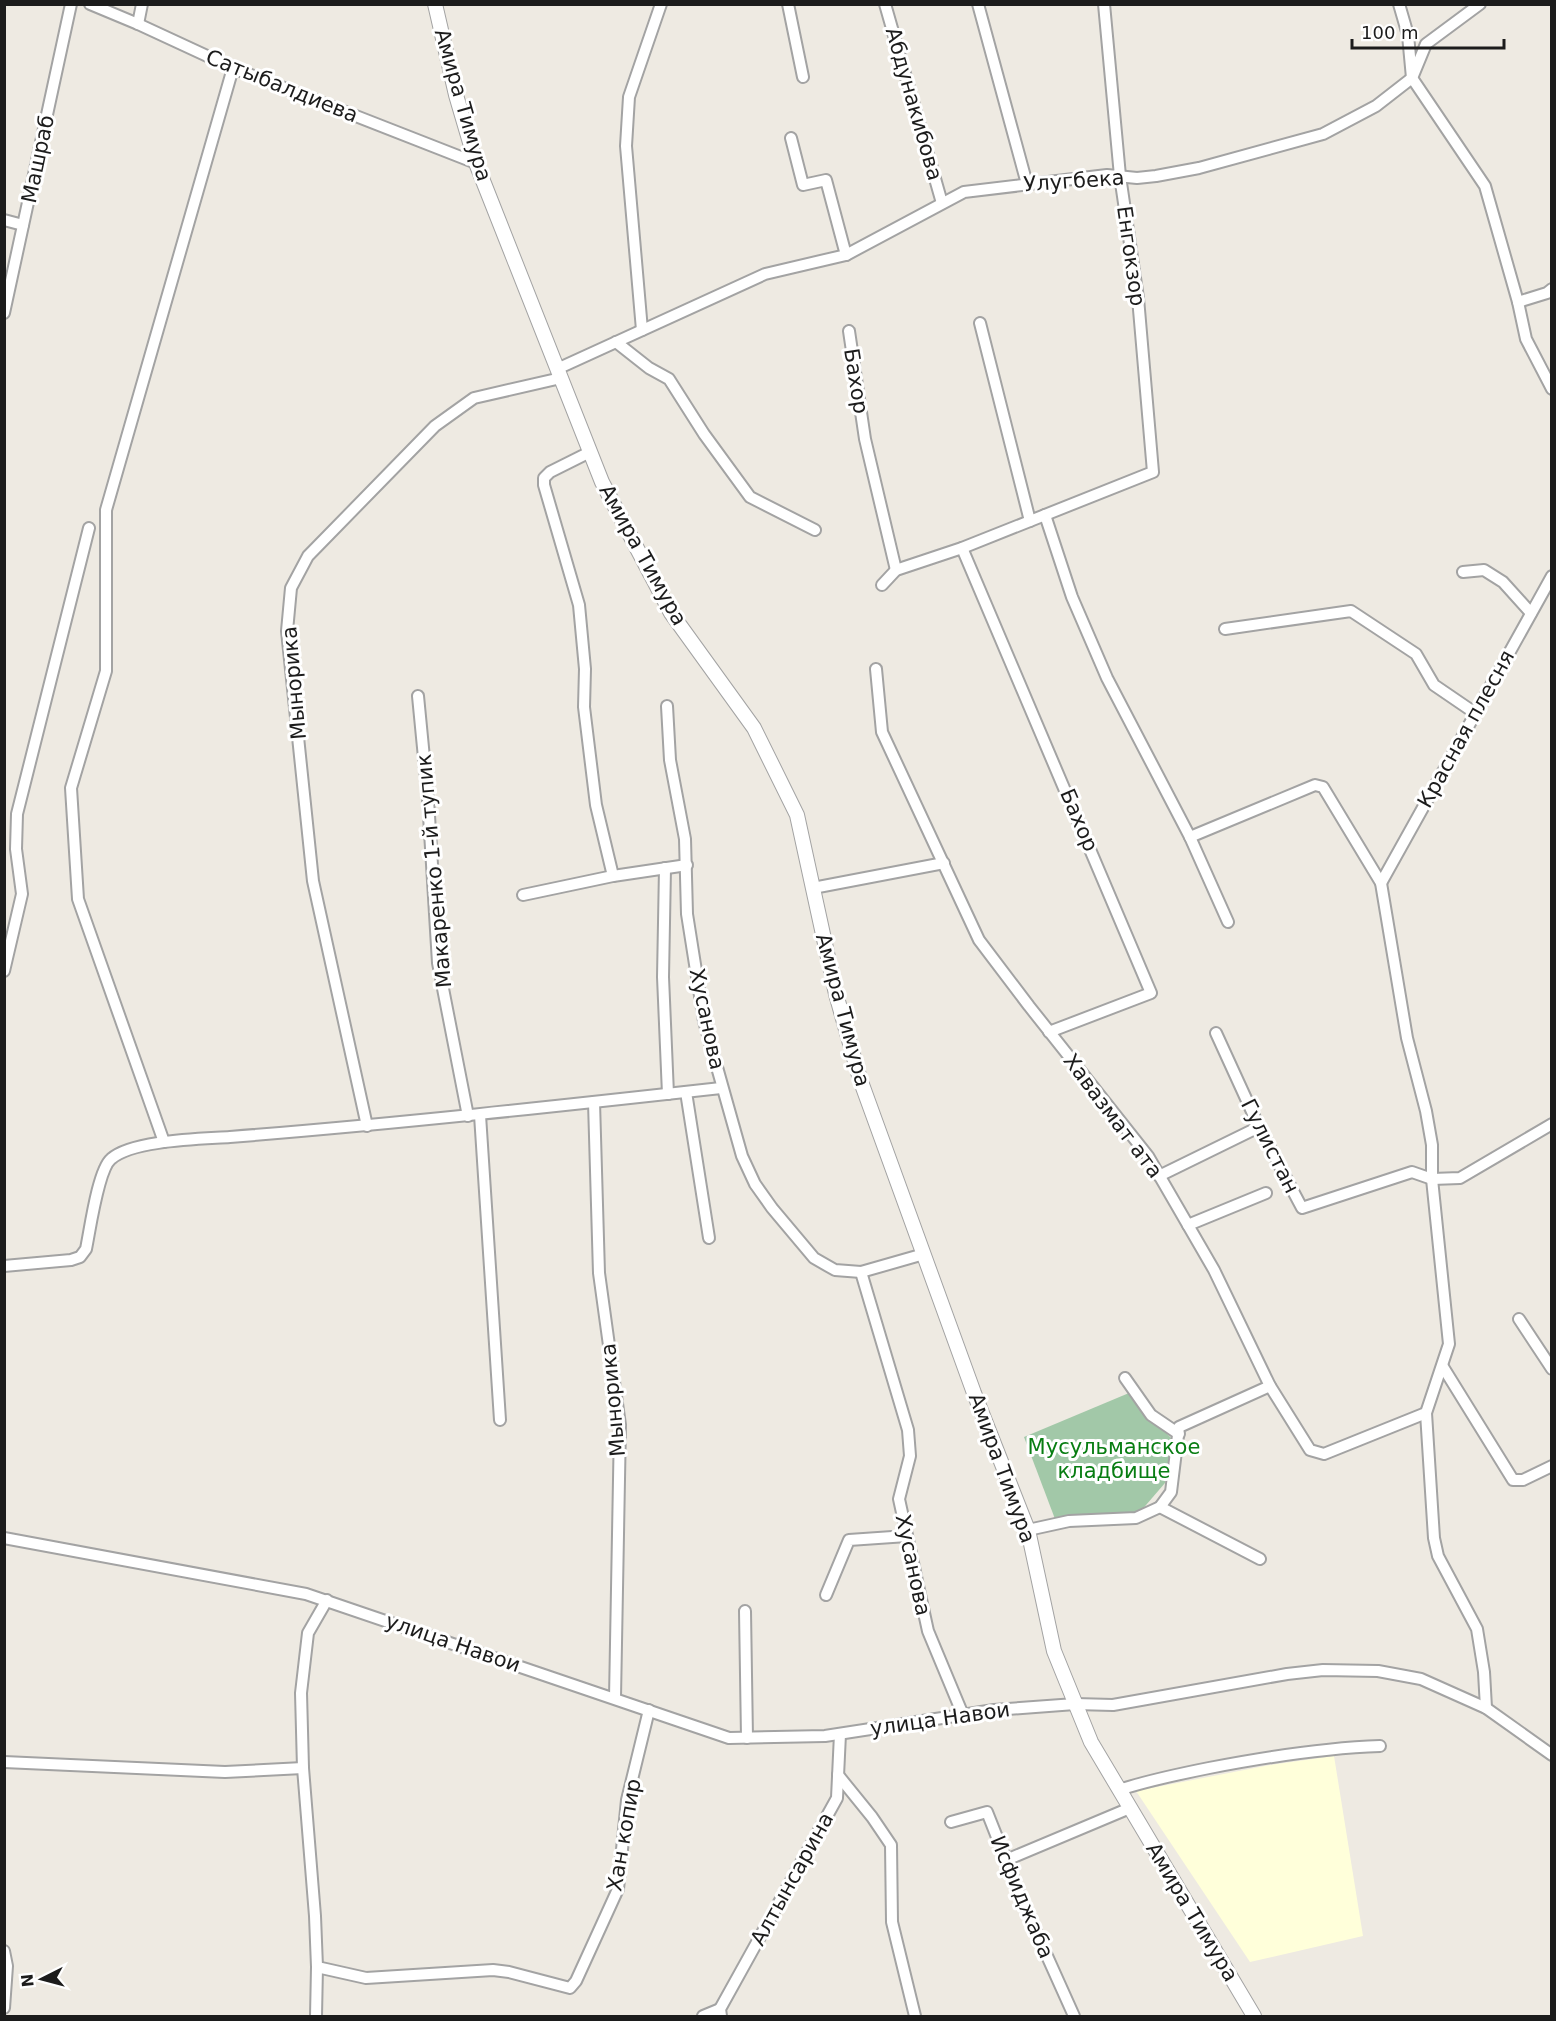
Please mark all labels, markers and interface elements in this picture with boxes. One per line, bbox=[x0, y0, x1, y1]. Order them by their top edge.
scale bar bbox=[1352, 12, 1504, 50]
text: 100 m bbox=[1361, 22, 1419, 43]
street label: Абдунакибова bbox=[881, 25, 947, 183]
street label: Амира Тимура bbox=[430, 26, 496, 184]
street label: Сатыбалдиева bbox=[202, 45, 362, 127]
street label: Машраб bbox=[17, 113, 59, 205]
street label: Улугбека bbox=[1023, 166, 1125, 196]
street label: Енгокзор bbox=[1112, 204, 1150, 308]
street label: Бахор bbox=[839, 347, 873, 415]
street label: Амира Тимура bbox=[594, 480, 692, 630]
street label: Мынорика bbox=[277, 625, 311, 741]
street label: Красная плесня bbox=[1413, 646, 1519, 812]
street label: Макаренко 1-й тупик bbox=[412, 753, 456, 989]
street label: Бахор bbox=[1055, 785, 1103, 855]
street label: Амира Тимура bbox=[811, 931, 875, 1089]
street label: Хусанова bbox=[685, 966, 729, 1072]
street label: Хавазмат ата bbox=[1059, 1049, 1167, 1183]
street label: Гулистан bbox=[1236, 1095, 1304, 1197]
street label: Мынорика bbox=[596, 1342, 630, 1458]
street label: Амира Тимура bbox=[964, 1390, 1040, 1546]
park label: Мусульманское кладбище bbox=[1028, 1435, 1200, 1483]
street label: Хусанова bbox=[891, 1512, 935, 1618]
street label: улица Навои bbox=[382, 1609, 524, 1677]
street label: улица Навои bbox=[869, 1697, 1011, 1741]
street label: Хан копир bbox=[602, 1777, 646, 1893]
street label: Алтынсарина bbox=[746, 1808, 838, 1950]
street label: Исфиджаба bbox=[985, 1832, 1059, 1962]
street label: Амира Тимура bbox=[1141, 1838, 1243, 1986]
north arrow bbox=[12, 1949, 72, 2009]
text: N bbox=[17, 1973, 38, 1988]

